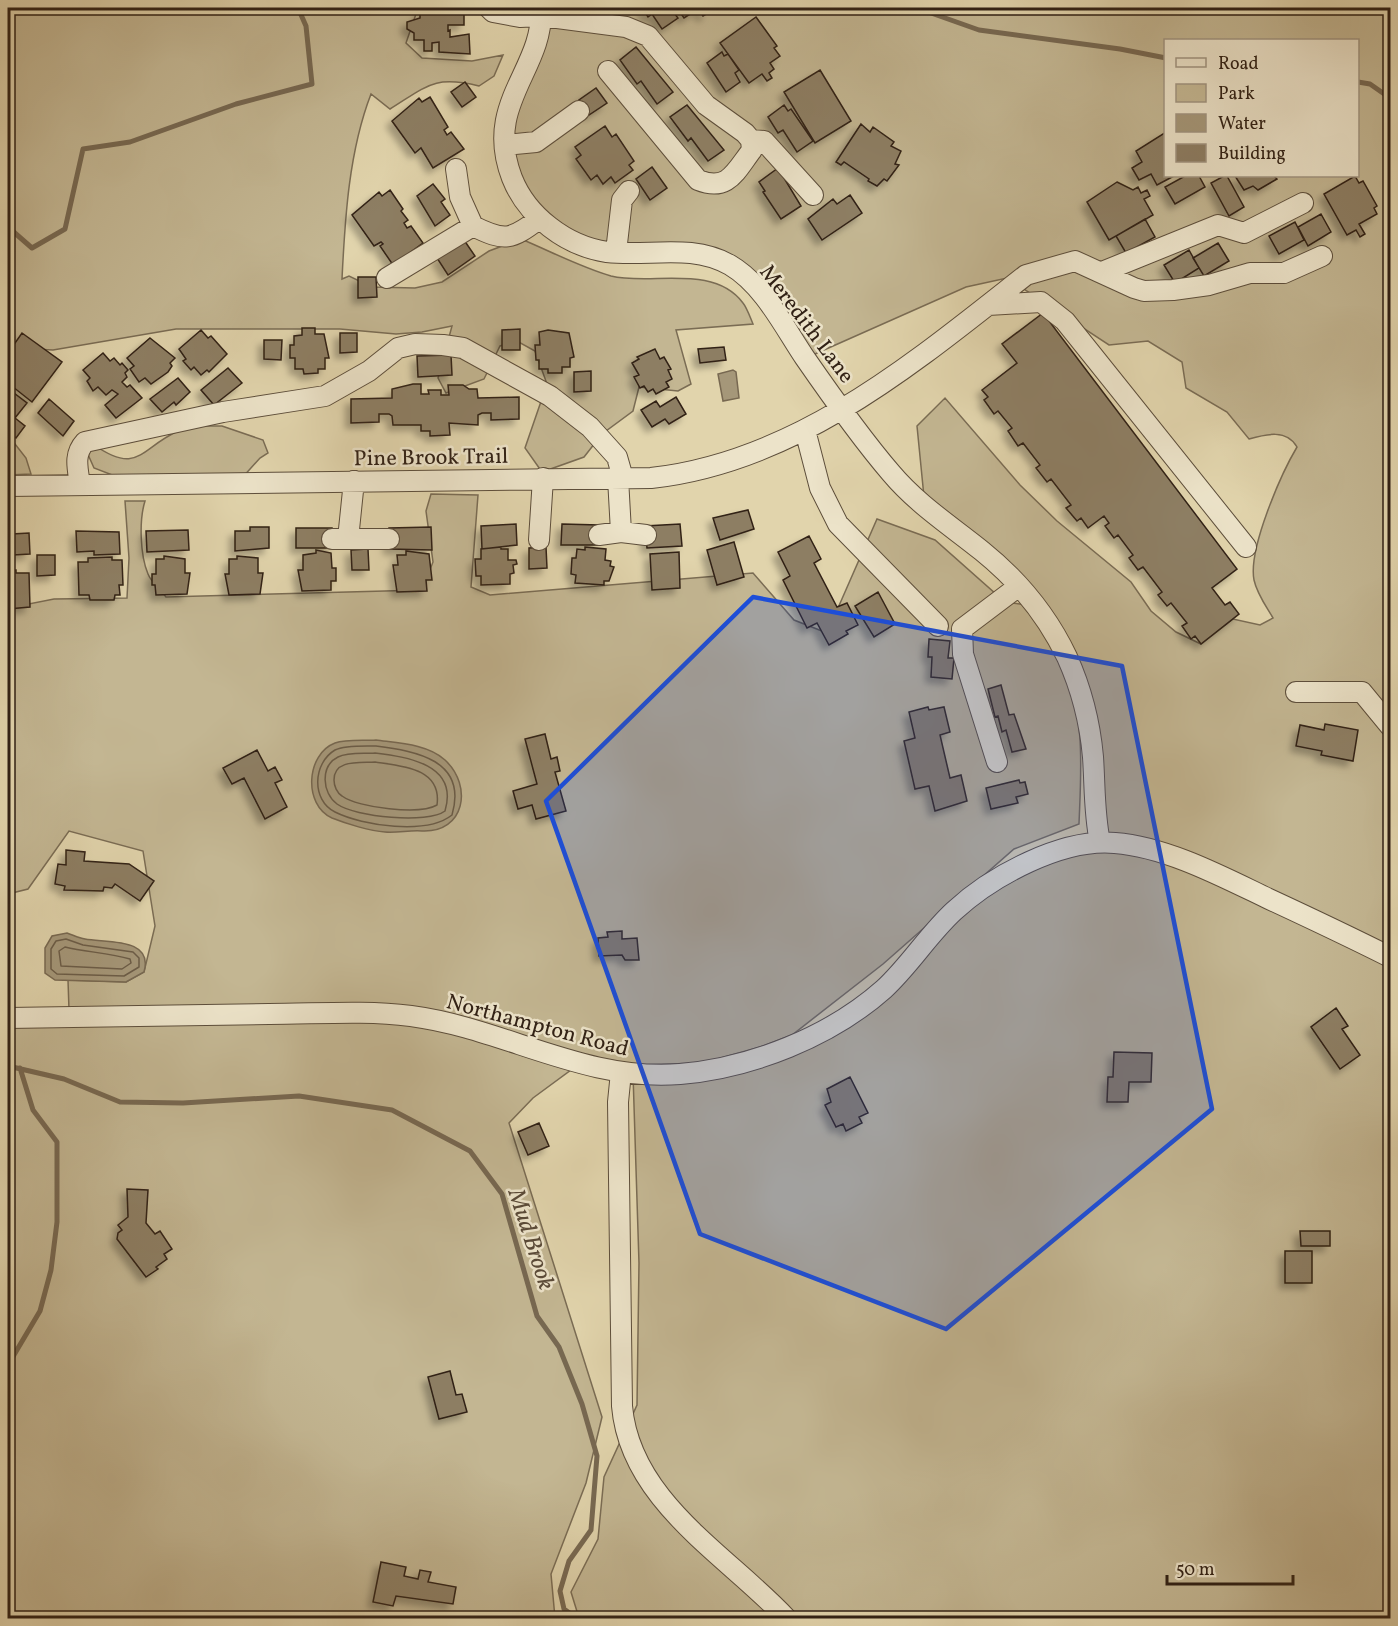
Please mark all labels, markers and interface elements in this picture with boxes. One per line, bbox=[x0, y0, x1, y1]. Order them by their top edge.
legend bbox=[1164, 39, 1359, 177]
text: Road bbox=[1218, 52, 1259, 77]
text: Park bbox=[1218, 82, 1255, 107]
text: Water bbox=[1218, 112, 1266, 137]
text: Building bbox=[1218, 142, 1286, 167]
street label: Meredith Lane bbox=[751, 259, 861, 390]
street label: Pine Brook Trail bbox=[353, 442, 509, 475]
street label: Northampton Road bbox=[443, 987, 632, 1066]
water label: Mud Brook bbox=[497, 1184, 562, 1295]
scale bar bbox=[1167, 1548, 1293, 1586]
text: 50 m bbox=[1176, 1558, 1215, 1583]

